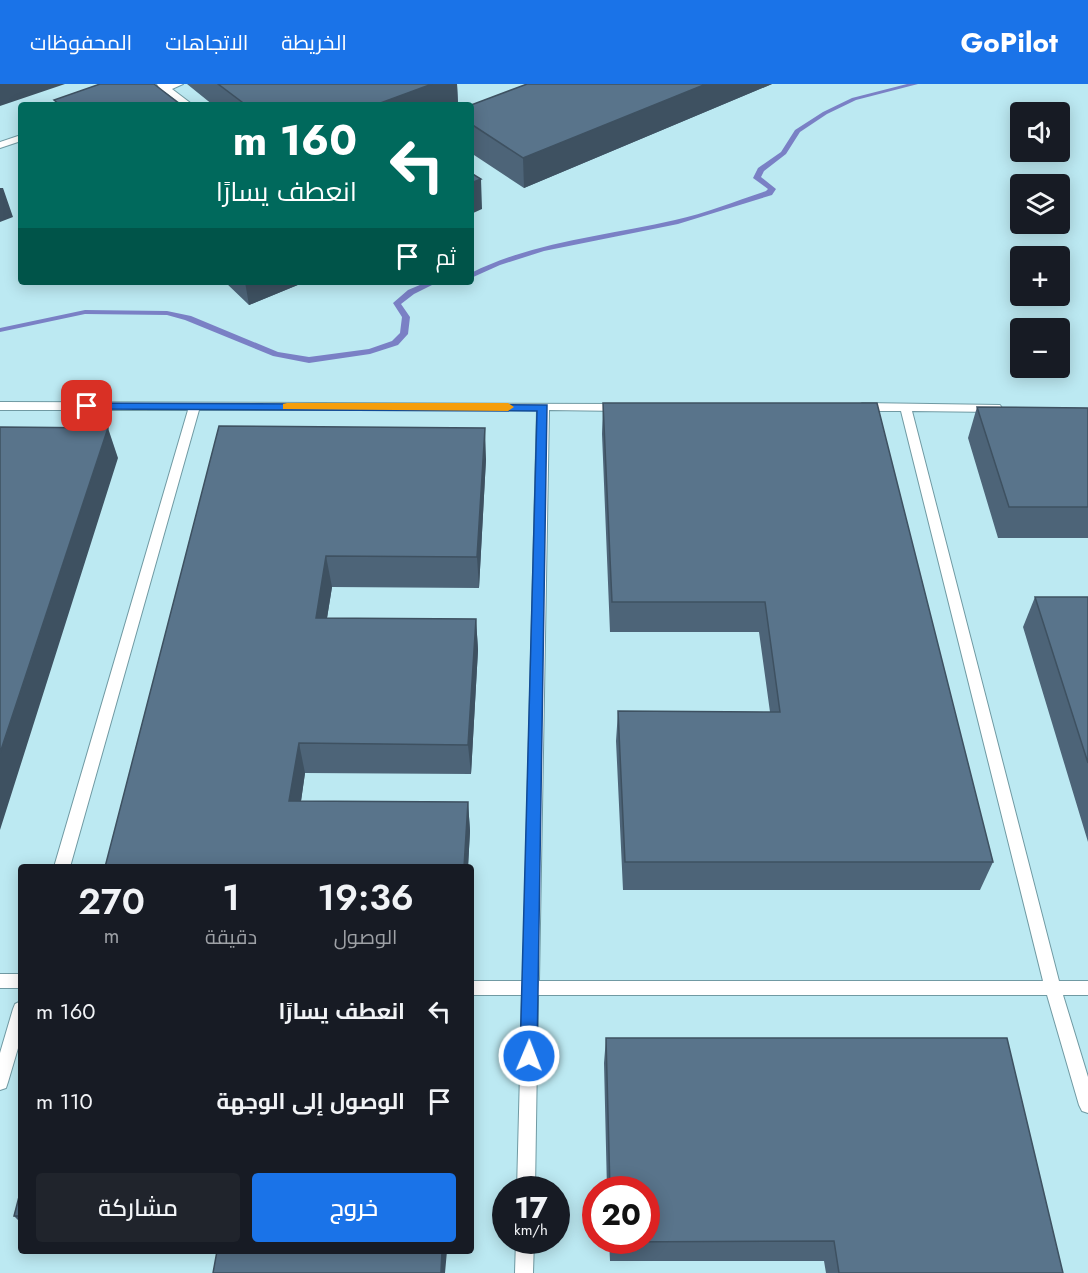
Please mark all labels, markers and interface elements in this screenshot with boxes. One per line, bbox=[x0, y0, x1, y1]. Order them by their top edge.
text: GoPilot bbox=[961, 22, 1058, 63]
text: المحفوظات bbox=[30, 28, 132, 58]
text: الاتجاهات bbox=[165, 28, 248, 58]
text: الخريطة bbox=[281, 28, 347, 58]
map controls bbox=[1010, 102, 1070, 378]
button: sound bbox=[1010, 102, 1070, 162]
text: 160 m bbox=[233, 110, 357, 171]
icon: left bbox=[378, 126, 456, 204]
text: انعطف يسارًا bbox=[216, 172, 357, 211]
button: layers bbox=[1010, 174, 1070, 234]
icon: arrive bbox=[391, 240, 424, 273]
text: ثم bbox=[436, 241, 456, 273]
button: + bbox=[1010, 246, 1070, 306]
button: − bbox=[1010, 318, 1070, 378]
pin bbox=[61, 380, 112, 431]
icon: arrive bbox=[70, 389, 103, 422]
text: 1 bbox=[222, 871, 240, 923]
text: 19:36 bbox=[317, 871, 414, 923]
text: 270 bbox=[78, 875, 145, 927]
text: m bbox=[104, 922, 119, 951]
text: دقيقة bbox=[205, 923, 257, 952]
text: الوصول bbox=[334, 923, 397, 952]
text: 160 m bbox=[36, 995, 96, 1027]
text: انعطف يسارًا bbox=[278, 995, 405, 1027]
icon: left bbox=[423, 995, 456, 1028]
position arrow bbox=[497, 1024, 561, 1088]
text: 110 m bbox=[36, 1085, 93, 1117]
text: الوصول إلى الوجهة bbox=[217, 1085, 405, 1117]
icon: arrive bbox=[423, 1085, 456, 1118]
button: مشاركة bbox=[36, 1173, 240, 1242]
button: خروج bbox=[252, 1173, 456, 1242]
speed limit sign: 20 bbox=[582, 1176, 660, 1254]
text: 17 bbox=[514, 1186, 548, 1229]
text: km/h bbox=[514, 1219, 548, 1241]

